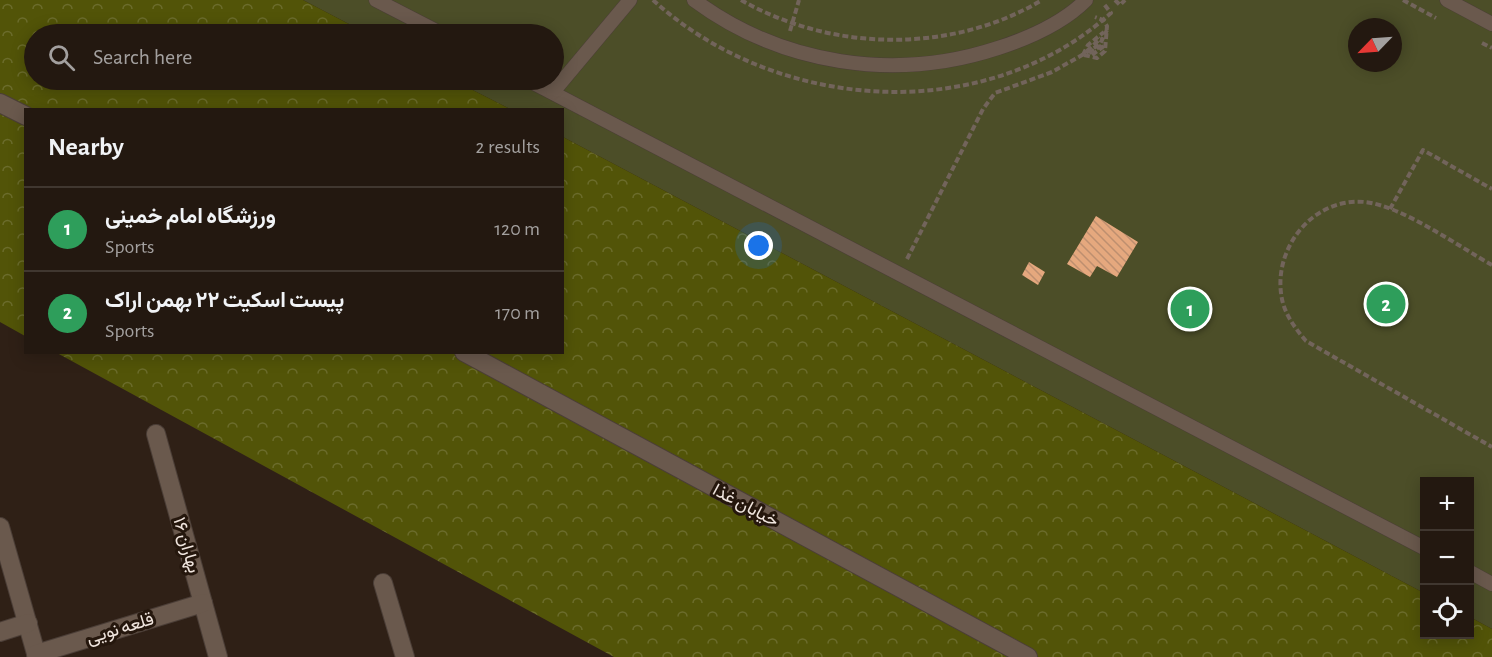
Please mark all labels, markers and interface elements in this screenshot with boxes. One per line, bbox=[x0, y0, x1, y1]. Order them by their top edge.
north arrow bbox=[1348, 18, 1402, 72]
search box bbox=[24, 24, 564, 90]
icon: search bbox=[45, 41, 78, 74]
text: Search here bbox=[93, 46, 192, 68]
text: Nearby bbox=[48, 134, 124, 160]
text: 2 results bbox=[476, 137, 540, 157]
text: ورزشگاه امام خمینی bbox=[105, 205, 276, 227]
text: 1 bbox=[64, 219, 71, 239]
text: 120 m bbox=[494, 219, 540, 239]
your location bbox=[744, 231, 773, 260]
text: Sports bbox=[105, 237, 154, 257]
pin: 2 bbox=[1366, 282, 1406, 326]
pin: 1 bbox=[1170, 286, 1210, 332]
text: پیست اسکیت ۲۲ بهمن اراک bbox=[105, 289, 344, 311]
text: 2 bbox=[63, 303, 72, 323]
text: 170 m bbox=[495, 303, 540, 323]
text: Sports bbox=[105, 321, 154, 341]
map controls bbox=[1420, 477, 1474, 639]
button: + bbox=[1420, 477, 1474, 531]
street label: خیابان غذا bbox=[710, 481, 781, 531]
street label: بهاران ۱۶ bbox=[169, 515, 203, 576]
button: − bbox=[1420, 531, 1474, 585]
button: locate bbox=[1420, 585, 1474, 639]
street label: قلعه نویی bbox=[84, 610, 156, 649]

